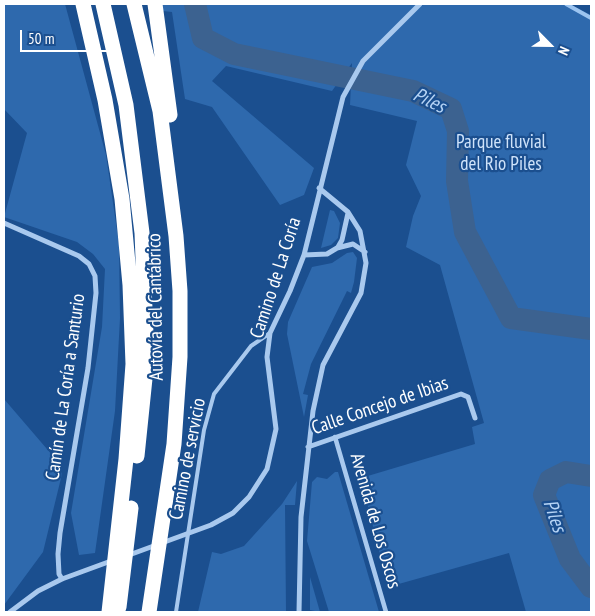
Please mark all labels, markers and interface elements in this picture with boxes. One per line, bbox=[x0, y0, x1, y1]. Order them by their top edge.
scale bar bbox=[22, 20, 115, 52]
north arrow bbox=[525, 20, 575, 70]
text: 50 m bbox=[28, 29, 54, 48]
text: N bbox=[554, 44, 574, 58]
water label: Piles bbox=[409, 83, 449, 119]
park label: Parque fluvial del Rio Piles bbox=[456, 132, 546, 176]
street label: Camino de La Coría bbox=[246, 215, 306, 341]
street label: Autovía del Cantábrico bbox=[143, 233, 169, 381]
street label: Camín de La Coría a Santurio bbox=[42, 292, 90, 482]
street label: Calle Concejo de Ibias bbox=[309, 372, 451, 440]
street label: Camino de servicio bbox=[165, 396, 211, 522]
street label: Avenida de Los Oscos bbox=[345, 451, 405, 591]
water label: Piles bbox=[537, 496, 571, 536]

